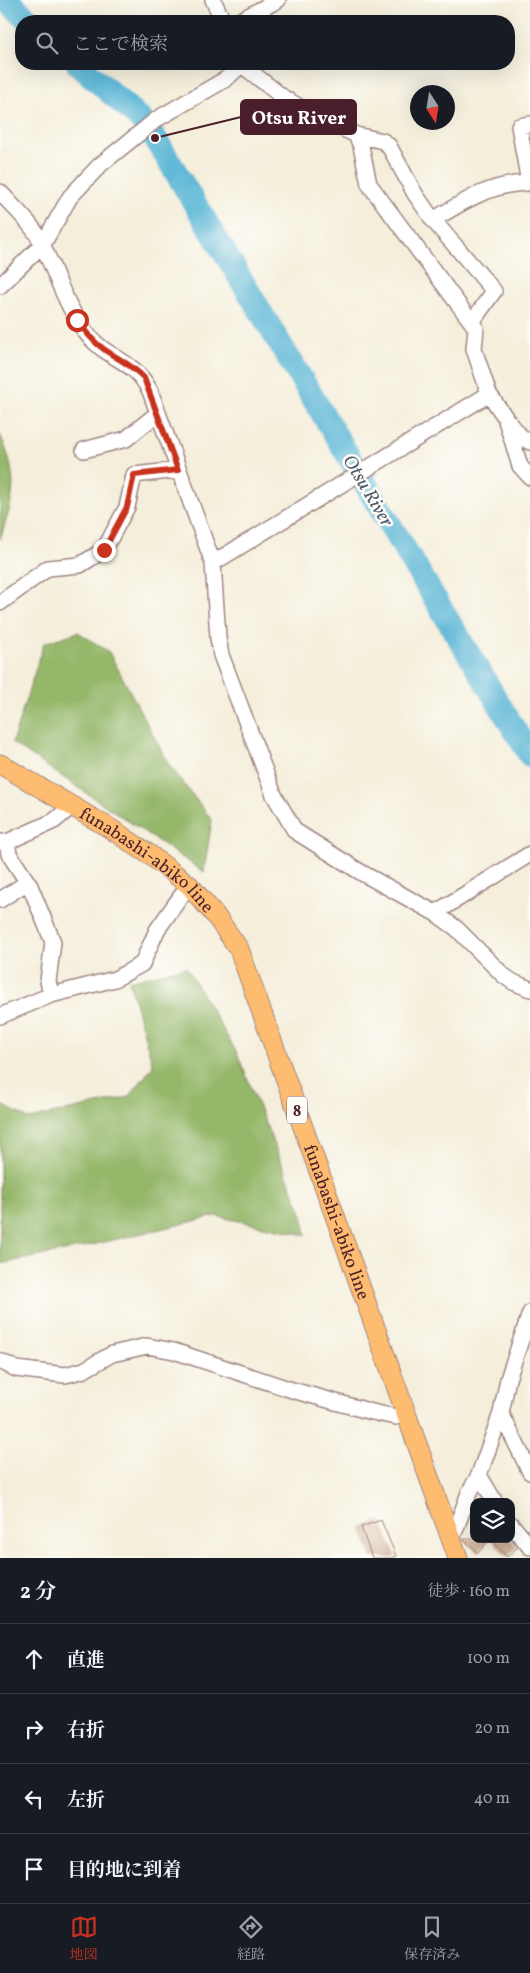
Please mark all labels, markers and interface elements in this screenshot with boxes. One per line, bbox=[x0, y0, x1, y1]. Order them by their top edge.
search box bbox=[15, 15, 515, 70]
icon: search bbox=[33, 29, 61, 57]
text: ここで検索 bbox=[73, 32, 168, 58]
north arrow bbox=[410, 85, 455, 130]
callout: Otsu River bbox=[241, 100, 356, 134]
text: Otsu River bbox=[252, 106, 346, 132]
route start bbox=[66, 309, 89, 332]
water label: Otsu River bbox=[336, 450, 399, 533]
route end bbox=[93, 539, 116, 562]
street label: funabashi-abiko line bbox=[74, 802, 219, 919]
road number: 8 bbox=[287, 1096, 307, 1124]
street label: funabashi-abiko line bbox=[296, 1141, 375, 1303]
map controls bbox=[470, 1498, 515, 1543]
button: layers bbox=[470, 1498, 515, 1543]
text: 2 分 bbox=[20, 1578, 56, 1607]
text: 徒歩 · 160 m bbox=[427, 1581, 510, 1603]
icon: ahead bbox=[20, 1645, 48, 1673]
text: 直進 bbox=[67, 1648, 105, 1674]
text: 100 m bbox=[467, 1648, 510, 1670]
icon: right bbox=[20, 1715, 48, 1743]
text: 右折 bbox=[67, 1718, 105, 1744]
text: 20 m bbox=[475, 1718, 510, 1740]
icon: left bbox=[20, 1785, 48, 1813]
text: 左折 bbox=[67, 1788, 105, 1814]
text: 40 m bbox=[474, 1788, 510, 1810]
icon: arrive bbox=[20, 1855, 48, 1883]
text: 目的地に到着 bbox=[67, 1858, 181, 1884]
tab: 地図 bbox=[70, 1913, 98, 1965]
tab: 経路 bbox=[237, 1913, 265, 1965]
tab: 保存済み bbox=[404, 1913, 460, 1965]

